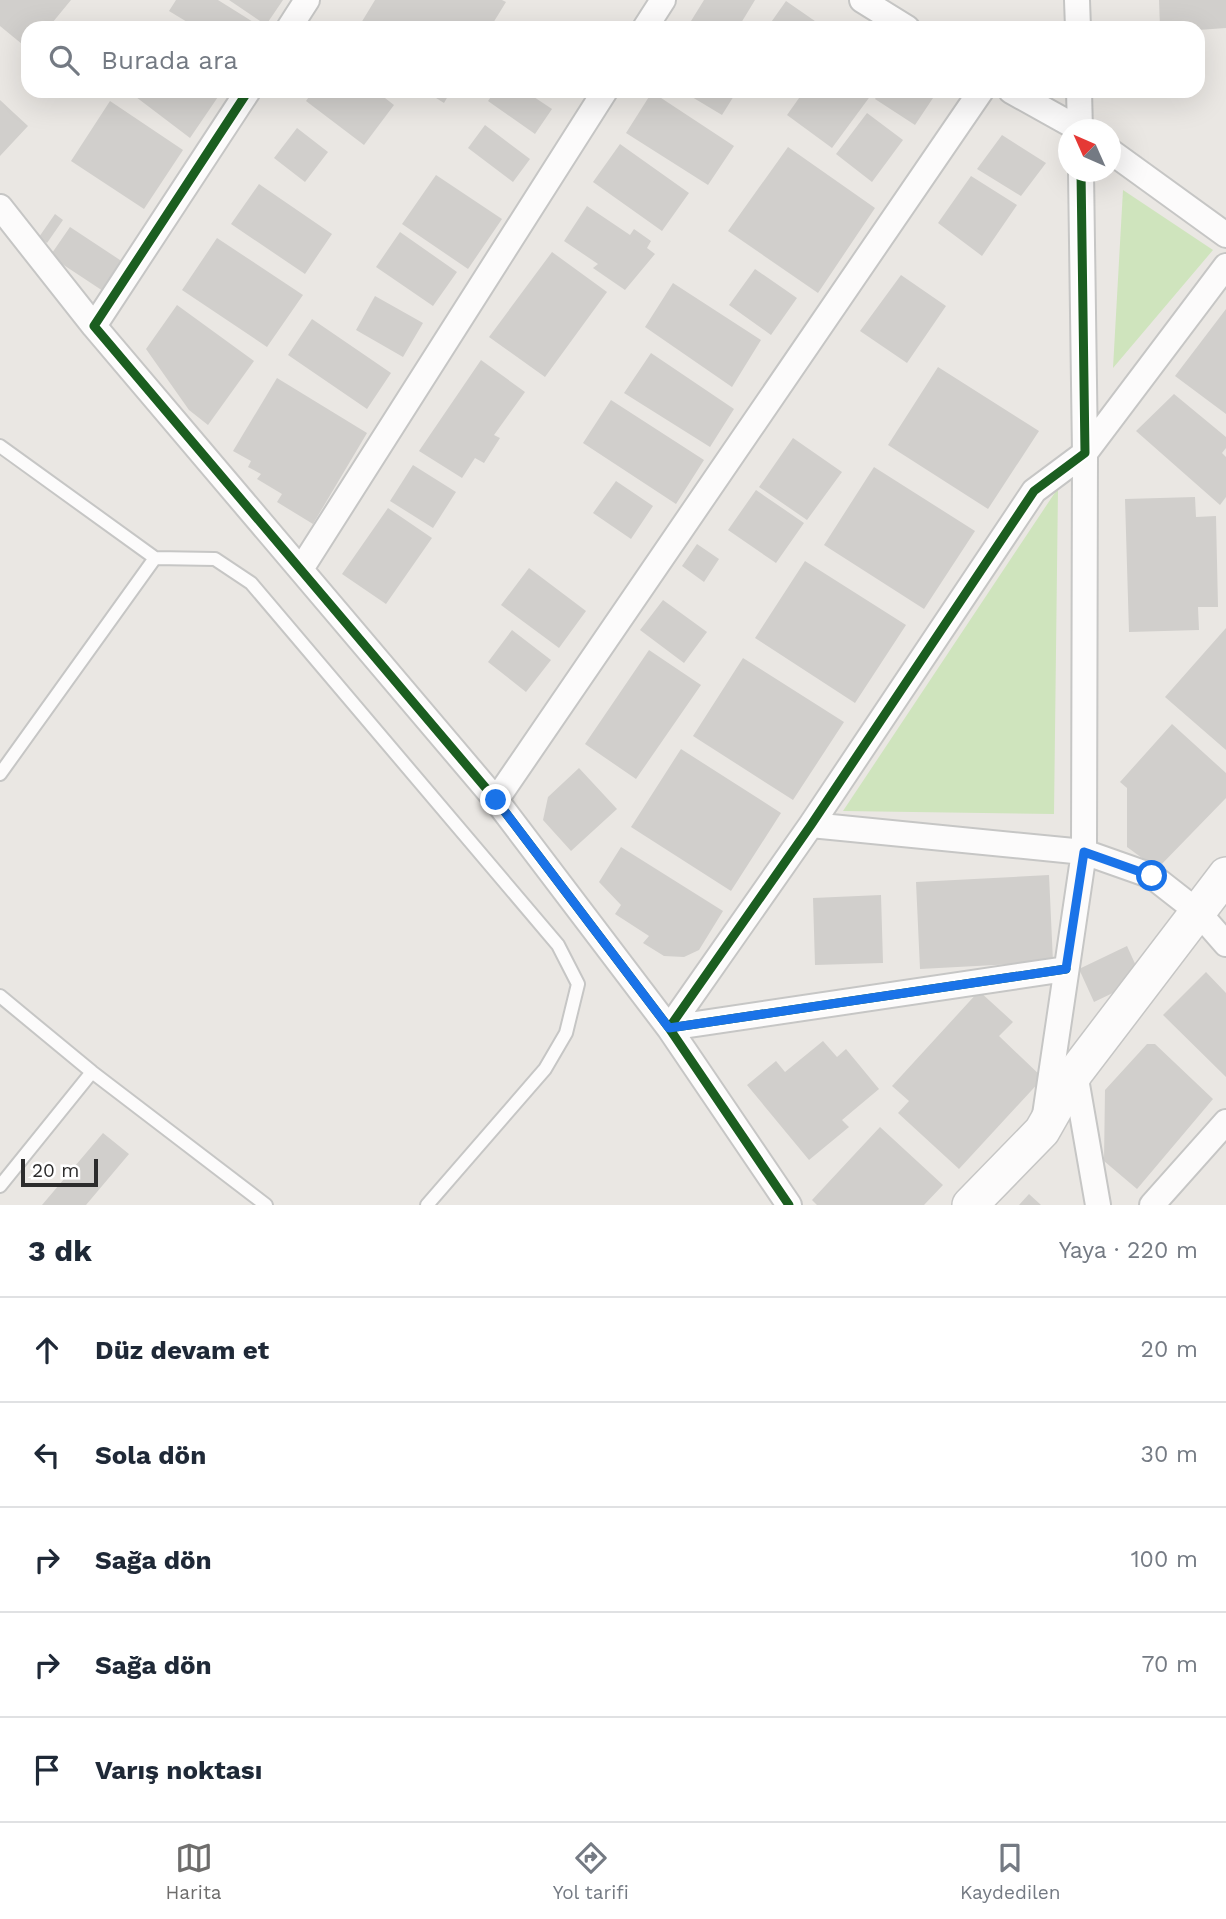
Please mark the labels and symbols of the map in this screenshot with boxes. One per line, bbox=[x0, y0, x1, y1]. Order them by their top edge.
north arrow bbox=[1058, 119, 1121, 182]
route end bbox=[480, 784, 511, 815]
route start bbox=[1136, 860, 1167, 891]
scale bar bbox=[21, 1156, 98, 1188]

